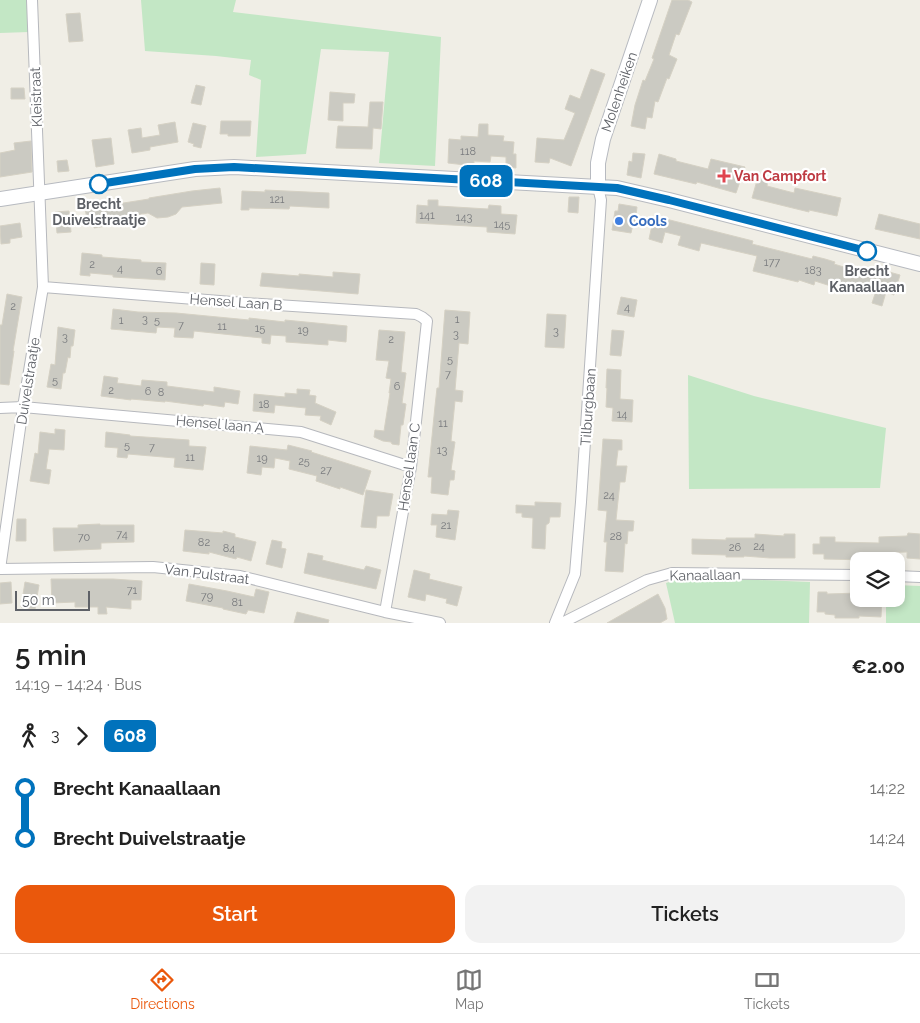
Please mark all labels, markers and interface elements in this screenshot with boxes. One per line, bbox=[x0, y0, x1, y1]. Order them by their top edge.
street label: Molenheiken bbox=[598, 50, 640, 134]
street label: Kleistraat bbox=[27, 66, 45, 127]
house number: 118 bbox=[460, 145, 476, 158]
line badge: 608 bbox=[457, 165, 515, 197]
place label: Van Campfort bbox=[734, 168, 827, 184]
text: 608 bbox=[470, 170, 502, 191]
marker: Van Campfort bbox=[718, 170, 730, 182]
marker: Brecht Duivelstraatje bbox=[89, 174, 109, 194]
house number: 121 bbox=[269, 193, 285, 206]
place label: Brecht Duivelstraatje bbox=[52, 196, 146, 228]
house number: 141 bbox=[419, 209, 435, 222]
house number: 143 bbox=[456, 211, 472, 224]
place label: Cools bbox=[629, 213, 667, 229]
marker: Cools bbox=[613, 215, 625, 227]
house number: 145 bbox=[494, 218, 510, 231]
marker: Brecht Kanaallaan bbox=[857, 241, 877, 261]
house number: 177 bbox=[764, 256, 780, 269]
house number: 2 bbox=[89, 258, 95, 271]
house number: 4 bbox=[117, 262, 123, 275]
place label: Brecht Kanaallaan bbox=[829, 263, 905, 295]
house number: 183 bbox=[804, 264, 822, 277]
house number: 6 bbox=[156, 265, 163, 278]
street label: Hensel Laan B bbox=[189, 291, 283, 313]
house number: 2 bbox=[10, 300, 16, 313]
house number: 4 bbox=[624, 301, 630, 314]
house number: 3 bbox=[142, 313, 148, 326]
house number: 1 bbox=[455, 313, 460, 326]
house number: 1 bbox=[119, 314, 124, 327]
house number: 5 bbox=[154, 314, 160, 327]
house number: 7 bbox=[178, 319, 184, 332]
house number: 11 bbox=[217, 320, 227, 333]
house number: 15 bbox=[255, 322, 265, 335]
house number: 19 bbox=[297, 324, 309, 337]
house number: 3 bbox=[553, 325, 559, 338]
house number: 3 bbox=[453, 328, 459, 341]
house number: 3 bbox=[62, 331, 68, 344]
house number: 2 bbox=[388, 333, 394, 346]
street label: Duivelstraatje bbox=[13, 336, 43, 426]
house number: 5 bbox=[447, 353, 453, 366]
house number: 7 bbox=[445, 368, 451, 381]
street label: Tilburgbaan bbox=[577, 368, 599, 446]
house number: 5 bbox=[52, 374, 58, 387]
house number: 6 bbox=[394, 380, 401, 393]
house number: 2 bbox=[108, 384, 114, 397]
house number: 6 bbox=[145, 385, 152, 398]
house number: 8 bbox=[158, 386, 164, 399]
house number: 18 bbox=[258, 398, 270, 411]
house number: 14 bbox=[617, 408, 627, 421]
street label: Hensel laan A bbox=[175, 412, 265, 436]
house number: 11 bbox=[438, 417, 448, 430]
street label: Hensel laan C bbox=[395, 421, 423, 512]
house number: 5 bbox=[124, 439, 130, 452]
house number: 7 bbox=[149, 441, 155, 454]
house number: 13 bbox=[437, 444, 447, 457]
house number: 11 bbox=[185, 451, 195, 464]
house number: 19 bbox=[256, 452, 268, 465]
house number: 25 bbox=[298, 455, 310, 468]
house number: 27 bbox=[320, 464, 332, 477]
house number: 24 bbox=[603, 489, 615, 502]
house number: 21 bbox=[441, 519, 452, 532]
house number: 74 bbox=[116, 528, 128, 541]
house number: 28 bbox=[610, 530, 622, 543]
house number: 70 bbox=[78, 531, 91, 544]
house number: 82 bbox=[198, 536, 210, 549]
house number: 24 bbox=[753, 540, 765, 553]
house number: 26 bbox=[729, 541, 742, 554]
house number: 84 bbox=[223, 542, 235, 555]
map controls bbox=[850, 552, 905, 607]
button: layers bbox=[850, 552, 905, 607]
street label: Van Pulstraat bbox=[164, 561, 251, 587]
street label: Kanaallaan bbox=[669, 566, 741, 584]
house number: 71 bbox=[127, 584, 138, 597]
scale bar bbox=[15, 588, 90, 611]
house number: 79 bbox=[201, 590, 213, 603]
text: 50 m bbox=[22, 592, 55, 608]
house number: 81 bbox=[231, 596, 243, 609]
text: 5 min bbox=[15, 639, 87, 672]
text: €2.00 bbox=[852, 655, 905, 677]
text: 14:19 – 14:24 · Bus bbox=[15, 675, 142, 694]
icon: walk bbox=[15, 722, 43, 750]
icon: forward bbox=[68, 722, 96, 750]
text: 608 bbox=[114, 725, 146, 746]
text: 3 bbox=[51, 726, 60, 745]
text: Brecht Kanaallaan bbox=[53, 777, 221, 799]
text: 14:22 bbox=[870, 779, 905, 798]
text: Brecht Duivelstraatje bbox=[53, 827, 246, 849]
text: 14:24 bbox=[869, 829, 905, 848]
button: Start bbox=[15, 885, 455, 943]
button: Tickets bbox=[465, 885, 905, 943]
tab: Directions bbox=[130, 966, 195, 1012]
tab: Map bbox=[455, 966, 484, 1012]
tab: Tickets bbox=[744, 966, 790, 1012]

